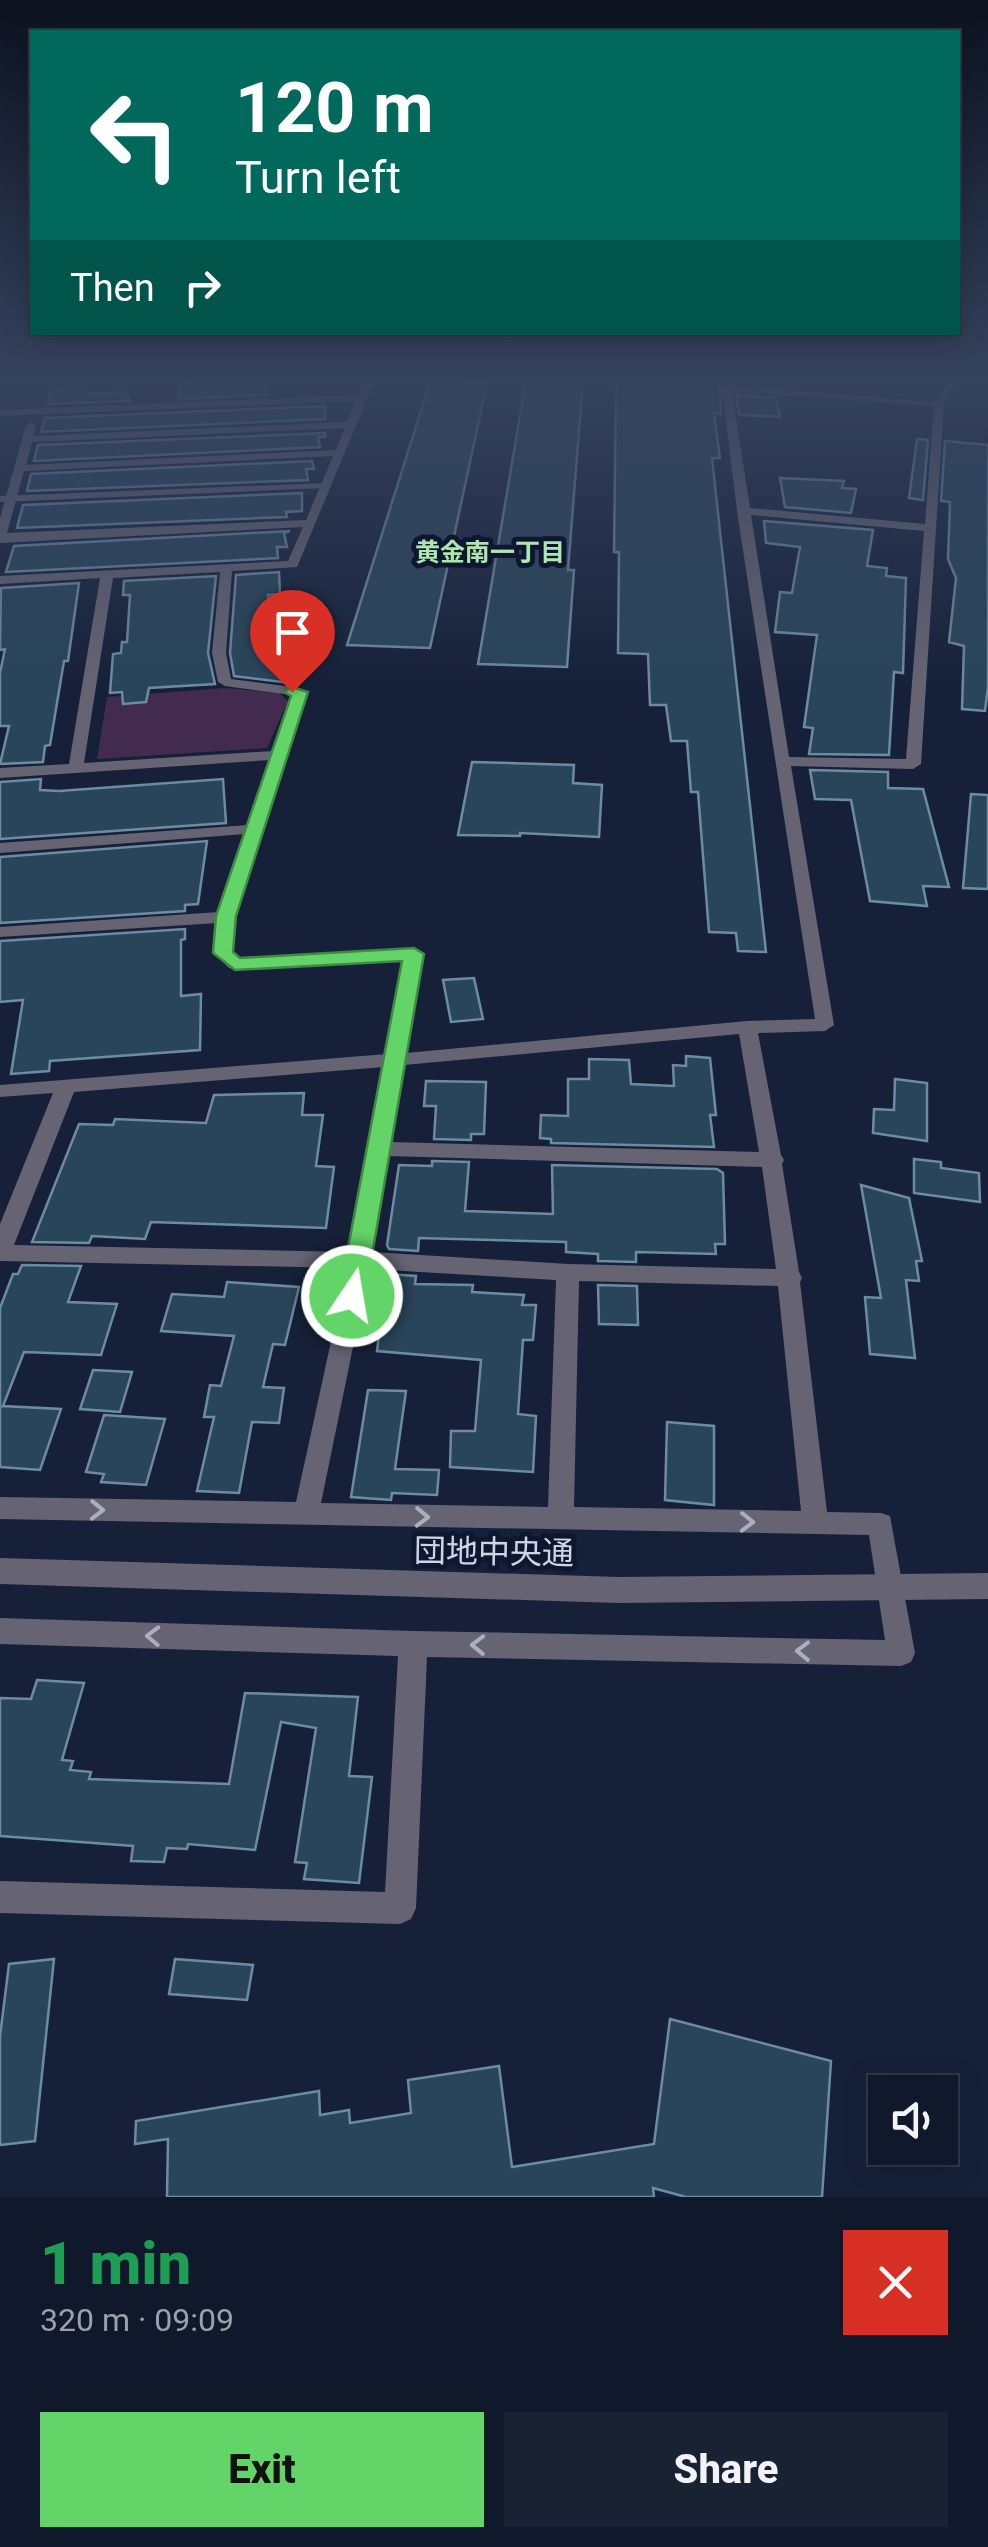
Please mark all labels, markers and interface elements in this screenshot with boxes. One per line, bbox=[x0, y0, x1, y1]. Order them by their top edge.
text: 120 m bbox=[235, 67, 434, 149]
icon: left bbox=[70, 70, 200, 200]
text: Turn left bbox=[235, 151, 401, 204]
icon: right bbox=[175, 260, 230, 315]
text: Then bbox=[70, 266, 155, 310]
district label: 黄金南一丁目 bbox=[415, 538, 565, 567]
pin bbox=[250, 590, 335, 693]
icon: arrive bbox=[265, 605, 320, 660]
position arrow bbox=[300, 1244, 404, 1348]
one-way arrow bbox=[90, 1499, 106, 1521]
one-way arrow bbox=[415, 1506, 431, 1527]
one-way arrow bbox=[740, 1511, 756, 1533]
street label: 団地中央通 bbox=[414, 1532, 574, 1572]
one-way arrow bbox=[145, 1625, 161, 1646]
one-way arrow bbox=[470, 1635, 486, 1656]
one-way arrow bbox=[795, 1641, 811, 1662]
map controls bbox=[868, 2075, 958, 2165]
button: sound bbox=[868, 2075, 958, 2165]
text: 1 min bbox=[40, 2228, 191, 2299]
button: close bbox=[843, 2230, 948, 2335]
text: 320 m · 09:09 bbox=[40, 2301, 234, 2339]
button: Exit bbox=[40, 2412, 484, 2527]
button: Share bbox=[504, 2412, 948, 2527]

